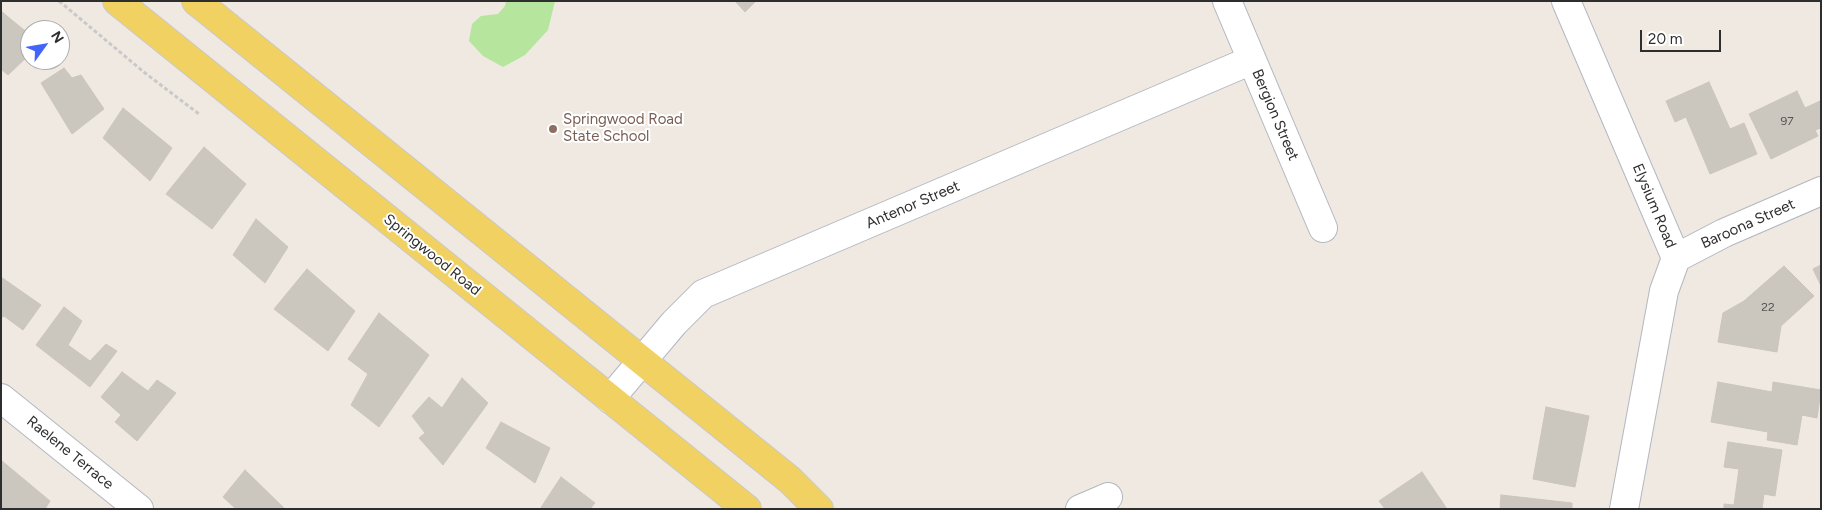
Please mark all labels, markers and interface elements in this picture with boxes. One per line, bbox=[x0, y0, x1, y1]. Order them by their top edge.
north arrow bbox=[20, 20, 70, 70]
scale bar bbox=[1642, 20, 1723, 52]
text: N bbox=[47, 28, 67, 46]
text: 20 m bbox=[1648, 30, 1682, 48]
street label: Bergion Street bbox=[1248, 67, 1302, 163]
place label: Springwood Road State School bbox=[563, 111, 683, 146]
house number: 97 bbox=[1780, 114, 1794, 128]
marker: Springwood Road State School bbox=[547, 123, 559, 135]
street label: Elysium Road bbox=[1628, 161, 1680, 251]
street label: Antenor Street bbox=[863, 177, 963, 233]
street label: Baroona Street bbox=[1698, 195, 1798, 253]
street label: Springwood Road bbox=[380, 210, 484, 300]
house number: 22 bbox=[1761, 300, 1775, 314]
street label: Raelene Terrace bbox=[23, 412, 117, 494]

